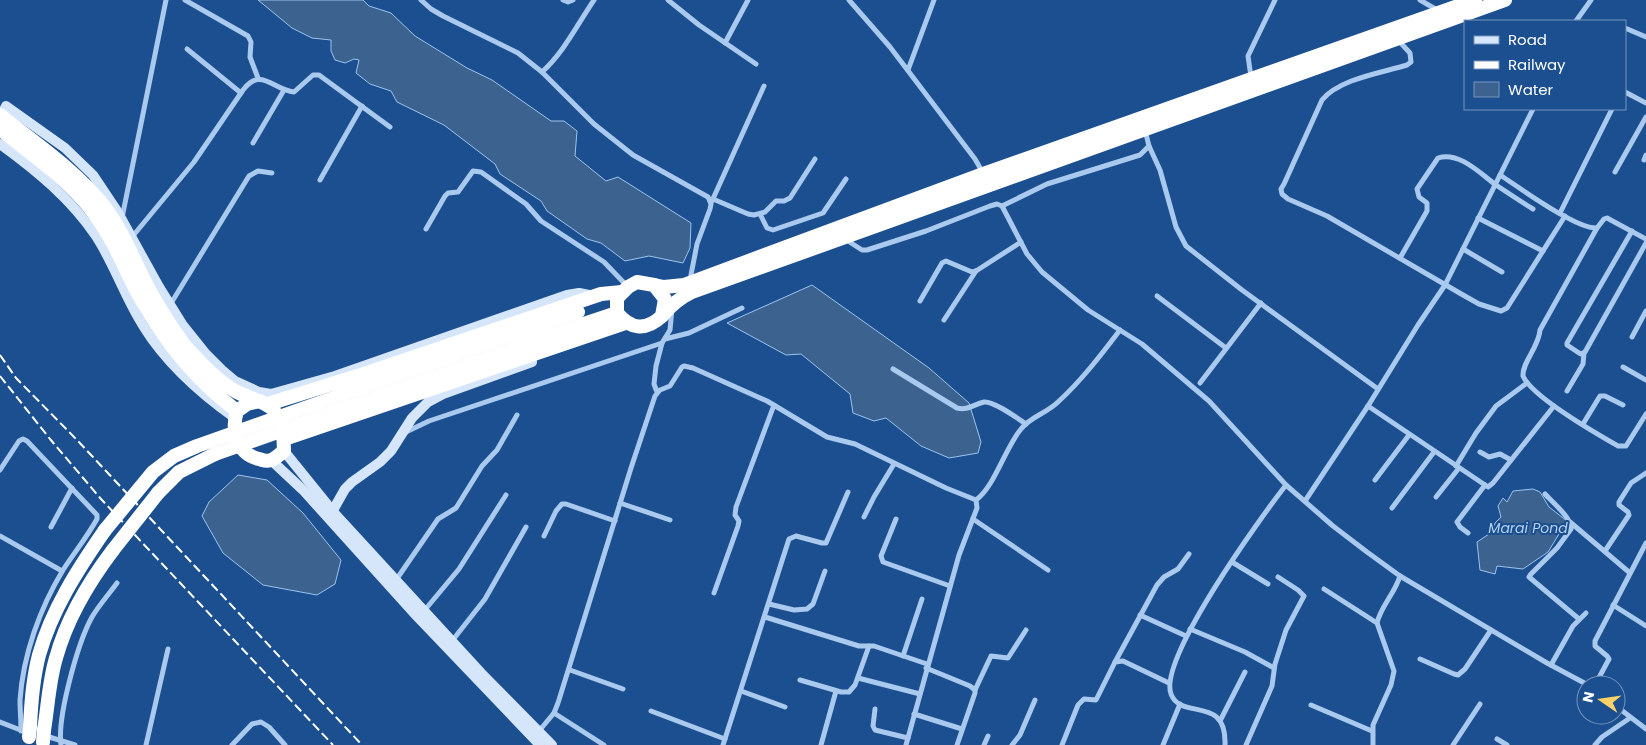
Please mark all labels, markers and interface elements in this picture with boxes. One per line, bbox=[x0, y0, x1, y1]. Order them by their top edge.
legend bbox=[1464, 20, 1626, 110]
text: Road bbox=[1508, 29, 1547, 50]
text: Railway bbox=[1508, 54, 1566, 75]
text: Water bbox=[1508, 79, 1554, 100]
water label: Marai Pond bbox=[1488, 518, 1568, 538]
north arrow bbox=[1576, 675, 1626, 725]
text: N bbox=[1577, 690, 1599, 704]

